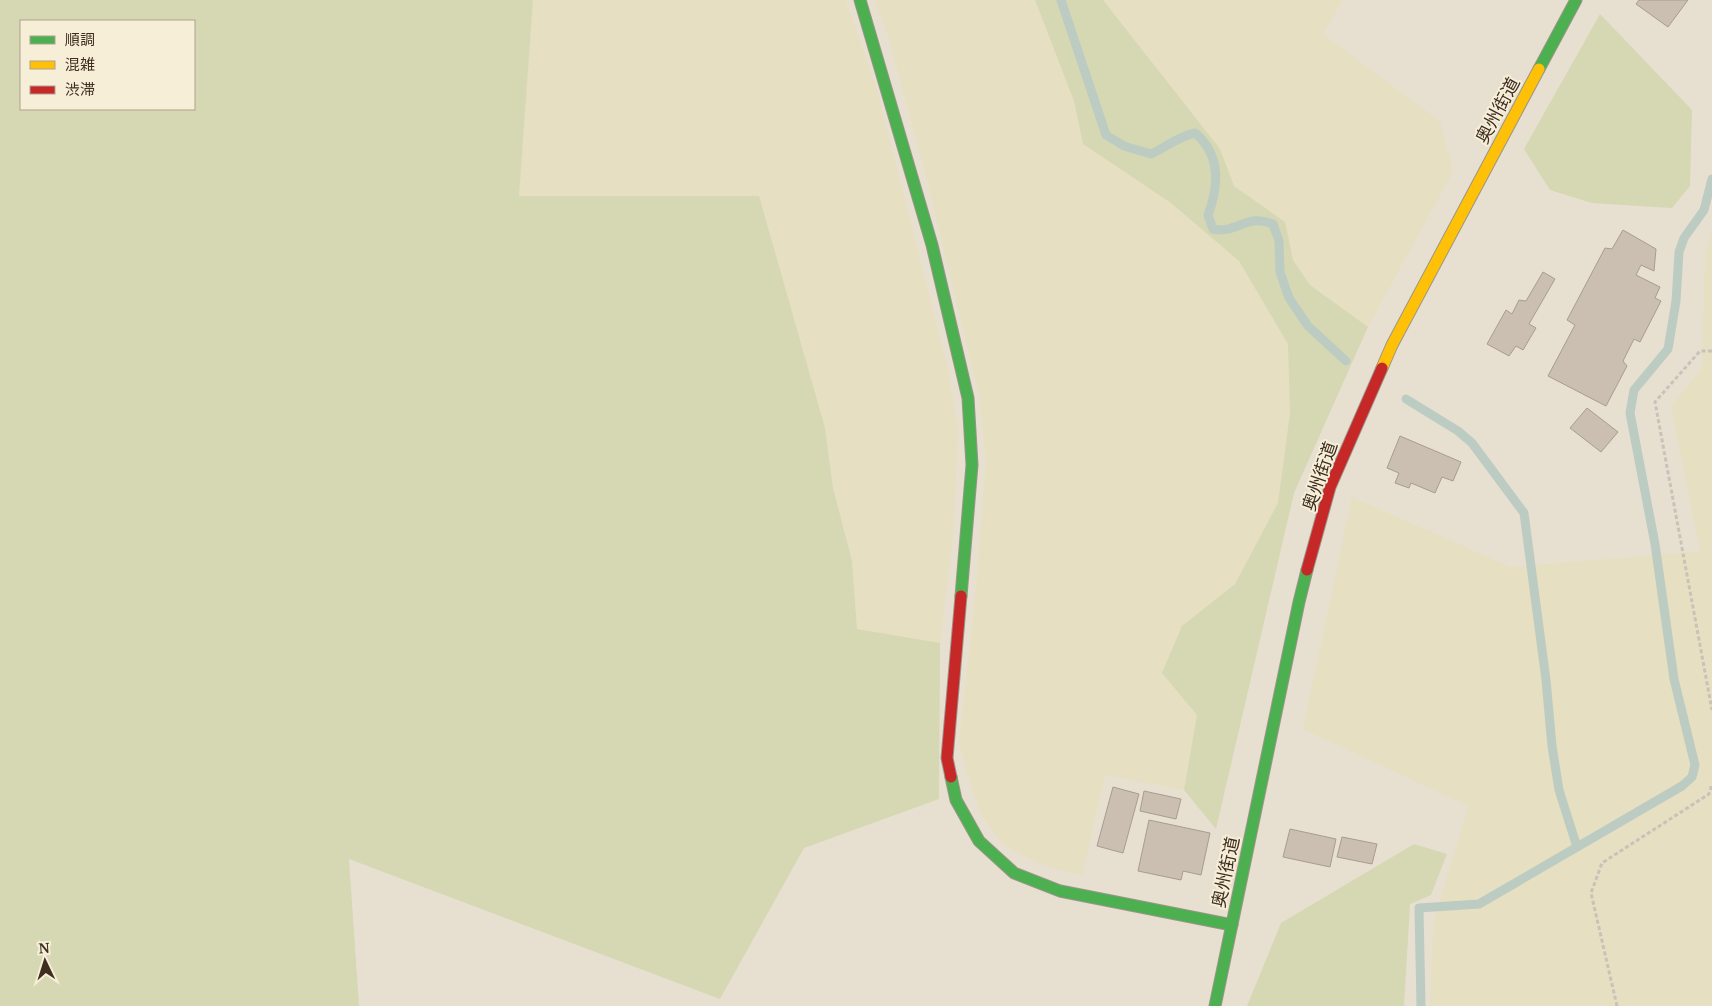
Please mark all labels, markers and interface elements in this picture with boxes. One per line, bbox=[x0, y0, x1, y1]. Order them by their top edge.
legend bbox=[20, 20, 195, 110]
text: 順調 bbox=[65, 29, 95, 49]
text: 混雑 bbox=[65, 54, 95, 74]
street label: 奥州街道 bbox=[1470, 73, 1524, 147]
text: 渋滞 bbox=[65, 79, 95, 99]
street label: 奥州街道 bbox=[1296, 438, 1342, 514]
street label: 奥州街道 bbox=[1206, 834, 1244, 910]
north arrow bbox=[20, 936, 70, 986]
text: N bbox=[38, 938, 50, 957]

